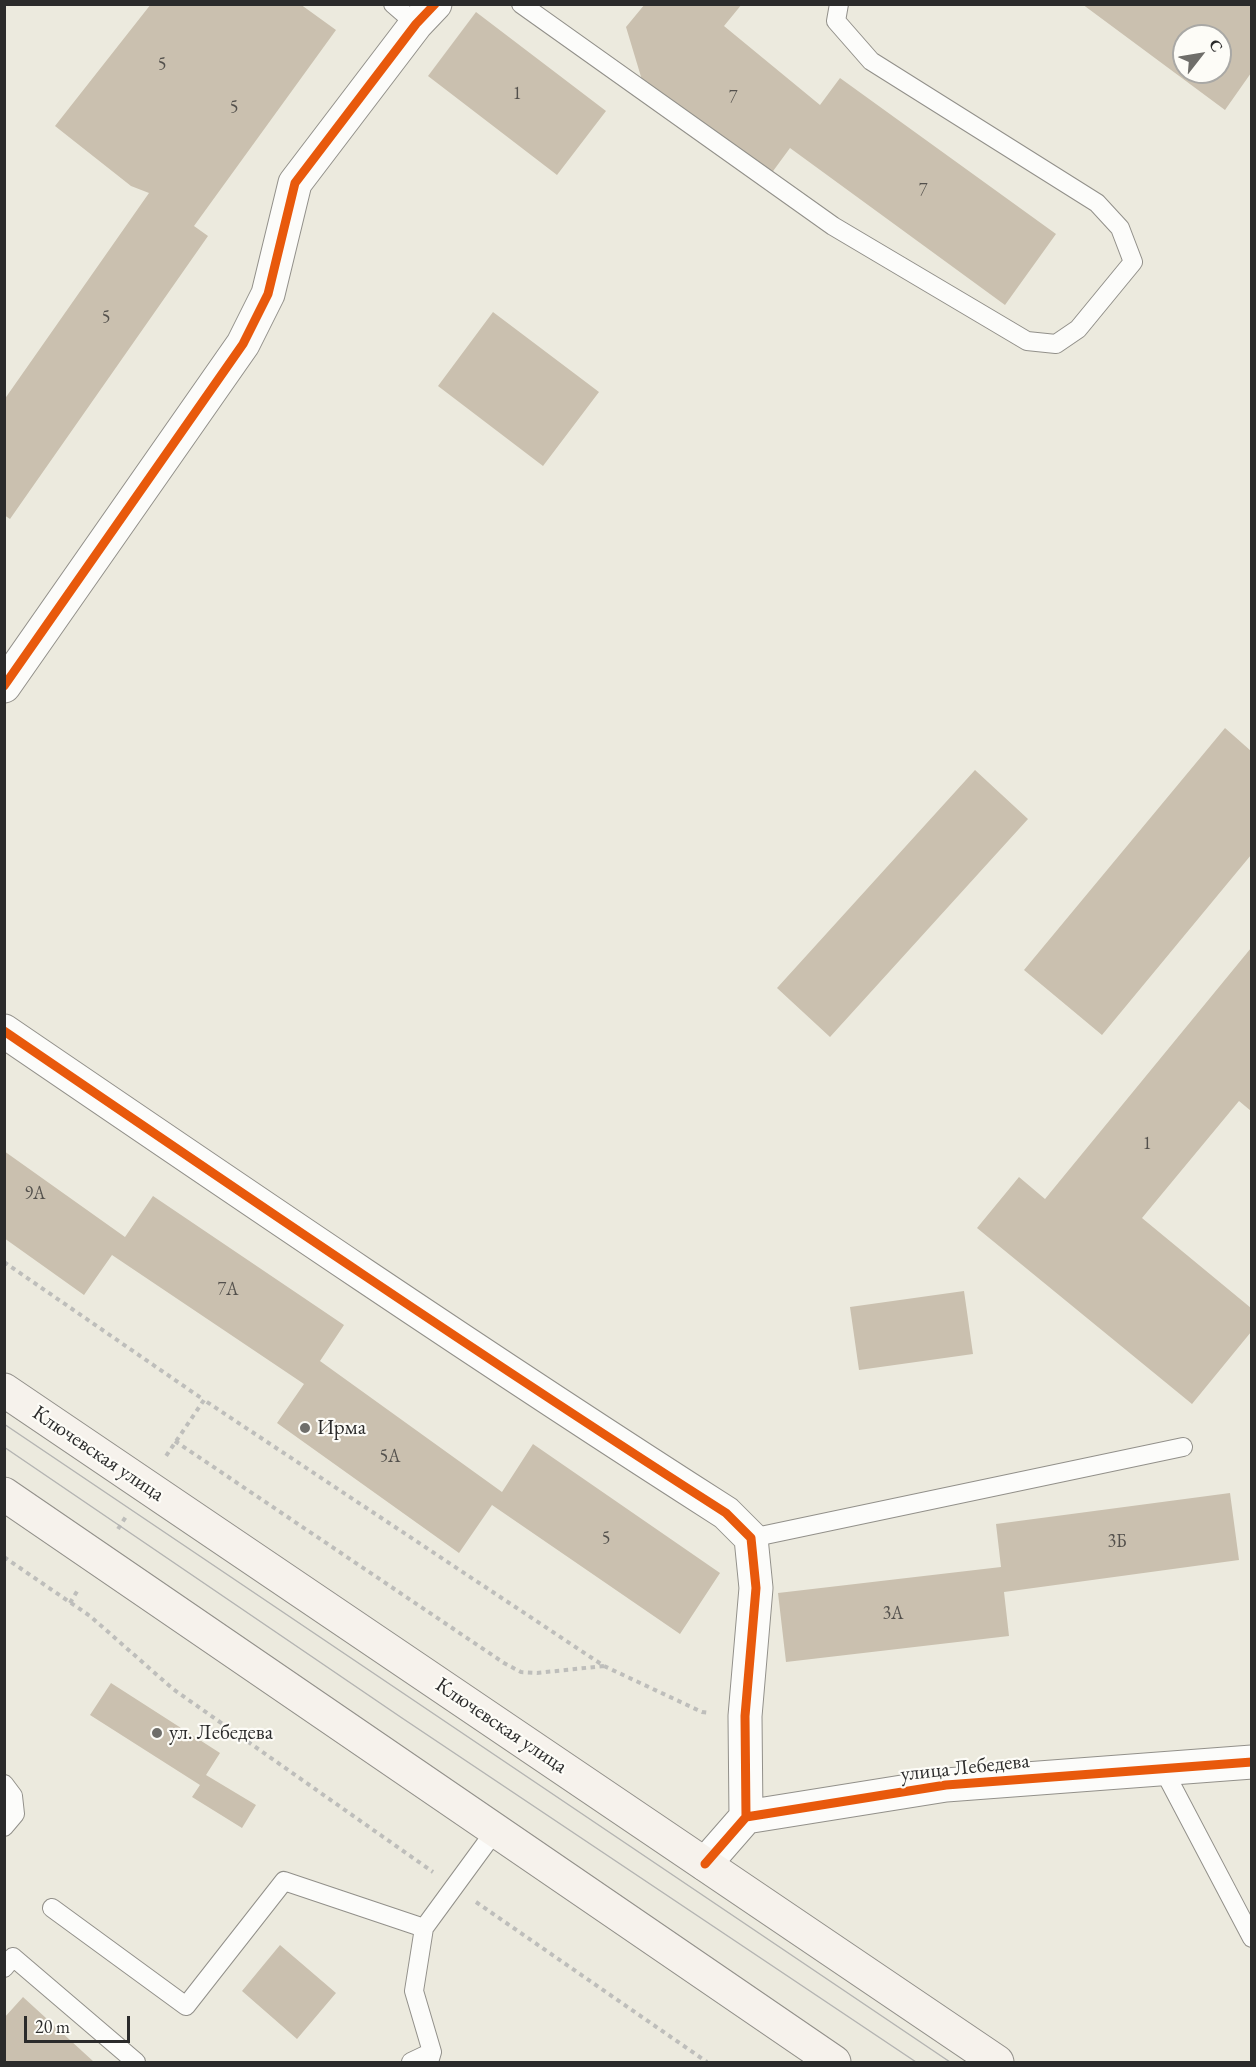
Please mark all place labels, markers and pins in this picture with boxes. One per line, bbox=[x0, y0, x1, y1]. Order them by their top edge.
place label: Ирма bbox=[317, 1415, 366, 1441]
marker: Ирма bbox=[298, 1421, 312, 1435]
place label: ул. Лебедева bbox=[169, 1720, 273, 1746]
marker: ул. Лебедева bbox=[150, 1726, 164, 1740]

